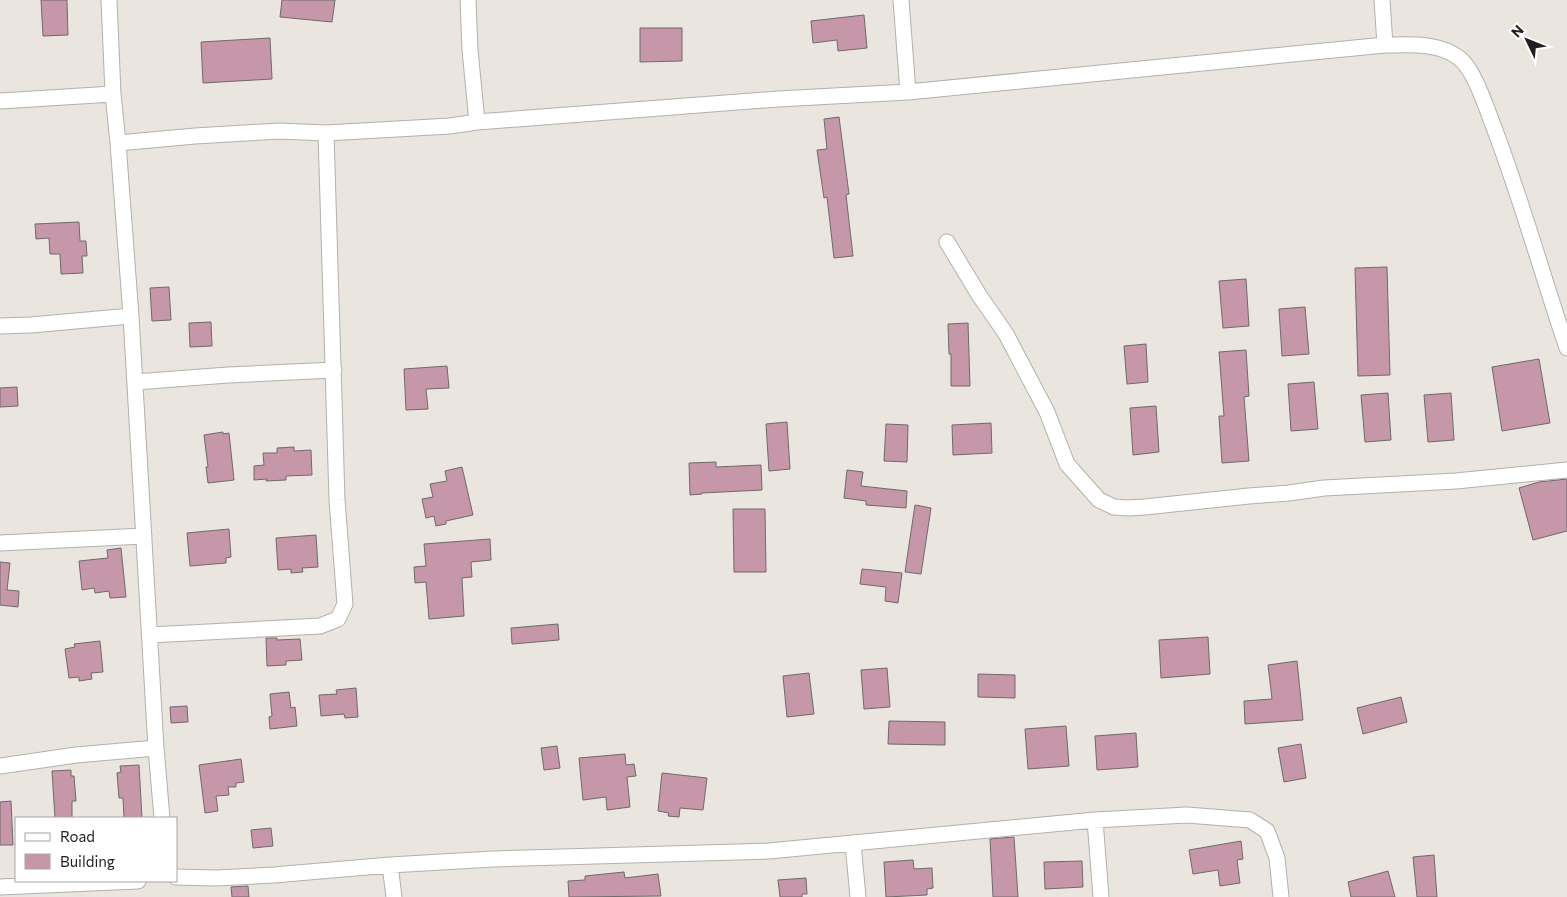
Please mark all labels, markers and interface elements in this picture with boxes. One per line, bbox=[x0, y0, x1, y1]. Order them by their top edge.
north arrow bbox=[1502, 15, 1552, 65]
text: N bbox=[1507, 21, 1527, 40]
legend bbox=[15, 817, 178, 882]
text: Road bbox=[60, 827, 95, 845]
text: Building bbox=[60, 852, 115, 870]

